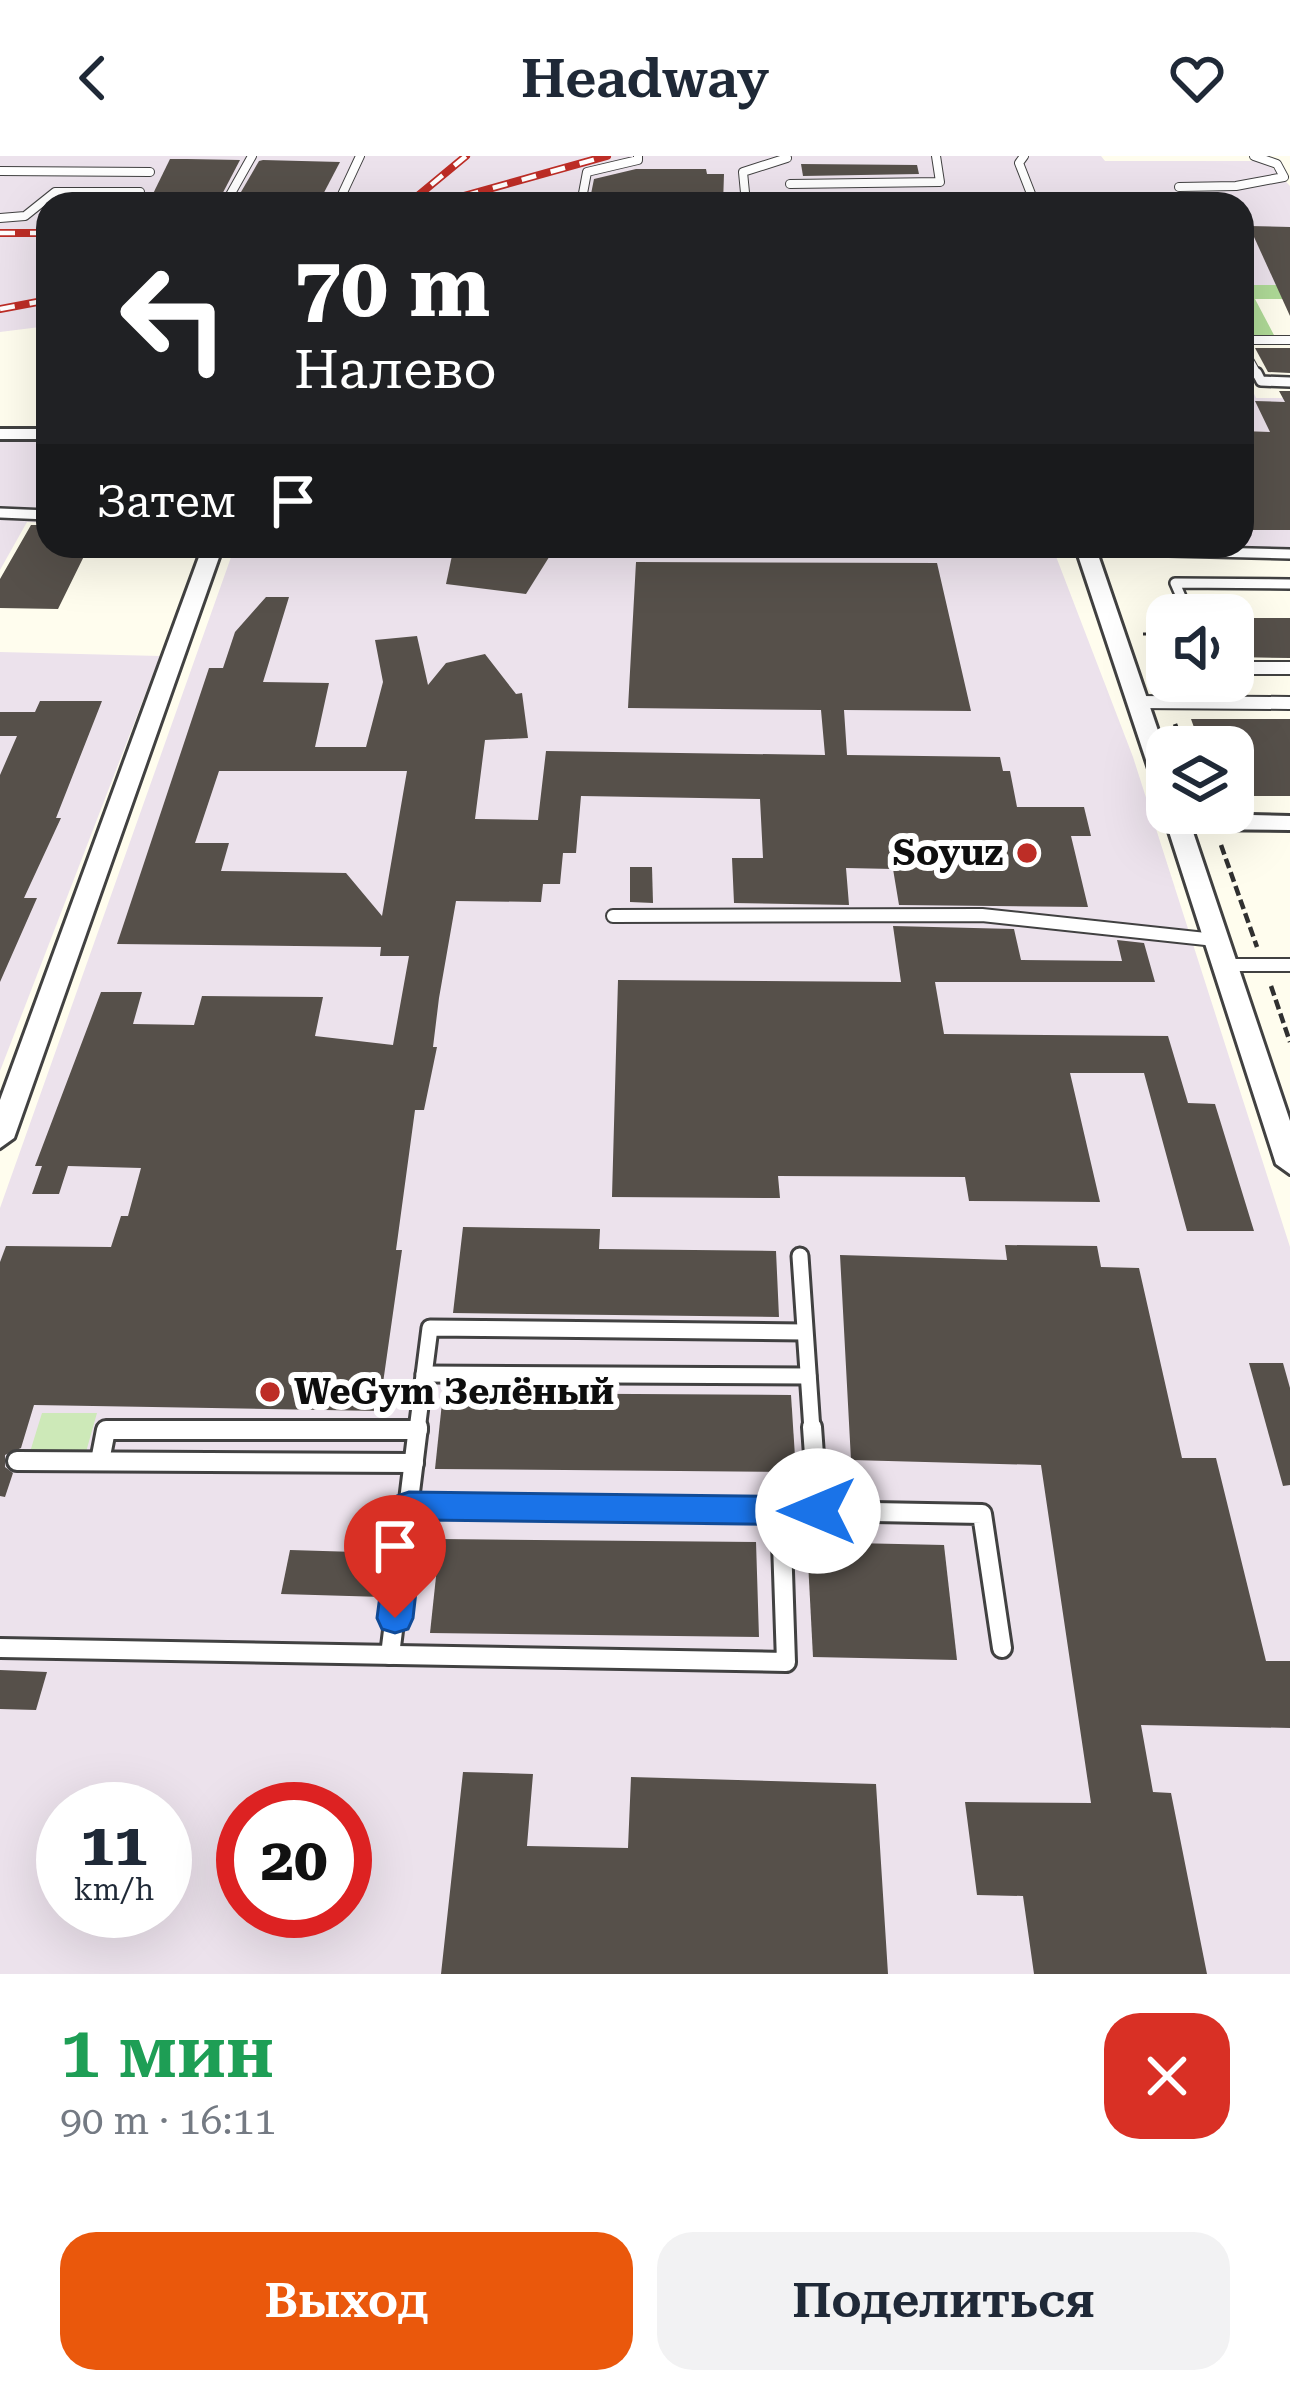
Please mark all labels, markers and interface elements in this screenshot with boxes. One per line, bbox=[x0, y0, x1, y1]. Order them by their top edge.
icon: back bbox=[60, 45, 126, 111]
icon: heart bbox=[1164, 45, 1230, 111]
text: Headway bbox=[521, 47, 769, 110]
text: 70 m bbox=[294, 238, 490, 336]
icon: left bbox=[96, 240, 252, 396]
text: Налево bbox=[294, 338, 497, 401]
icon: arrive bbox=[260, 468, 326, 534]
text: Затем bbox=[96, 475, 236, 528]
map controls bbox=[1146, 594, 1254, 834]
button: sound bbox=[1146, 594, 1254, 702]
button: layers bbox=[1146, 726, 1254, 834]
place label: Soyuz bbox=[893, 832, 1003, 874]
marker: Soyuz bbox=[1014, 840, 1040, 866]
place label: WeGym Зелёный bbox=[294, 1371, 614, 1413]
marker: WeGym Зелёный bbox=[257, 1379, 283, 1405]
position arrow bbox=[755, 1448, 881, 1574]
pin bbox=[344, 1495, 446, 1618]
icon: arrive bbox=[362, 1513, 428, 1579]
speed limit sign: 20 bbox=[216, 1782, 372, 1938]
text: 11 bbox=[80, 1809, 148, 1880]
text: km/h bbox=[74, 1872, 154, 1907]
text: 1 мин bbox=[60, 2010, 274, 2095]
button: close bbox=[1104, 2013, 1230, 2139]
text: 90 m · 16:11 bbox=[60, 2098, 276, 2144]
button: Выход bbox=[60, 2232, 633, 2370]
button: Поделиться bbox=[657, 2232, 1230, 2370]

